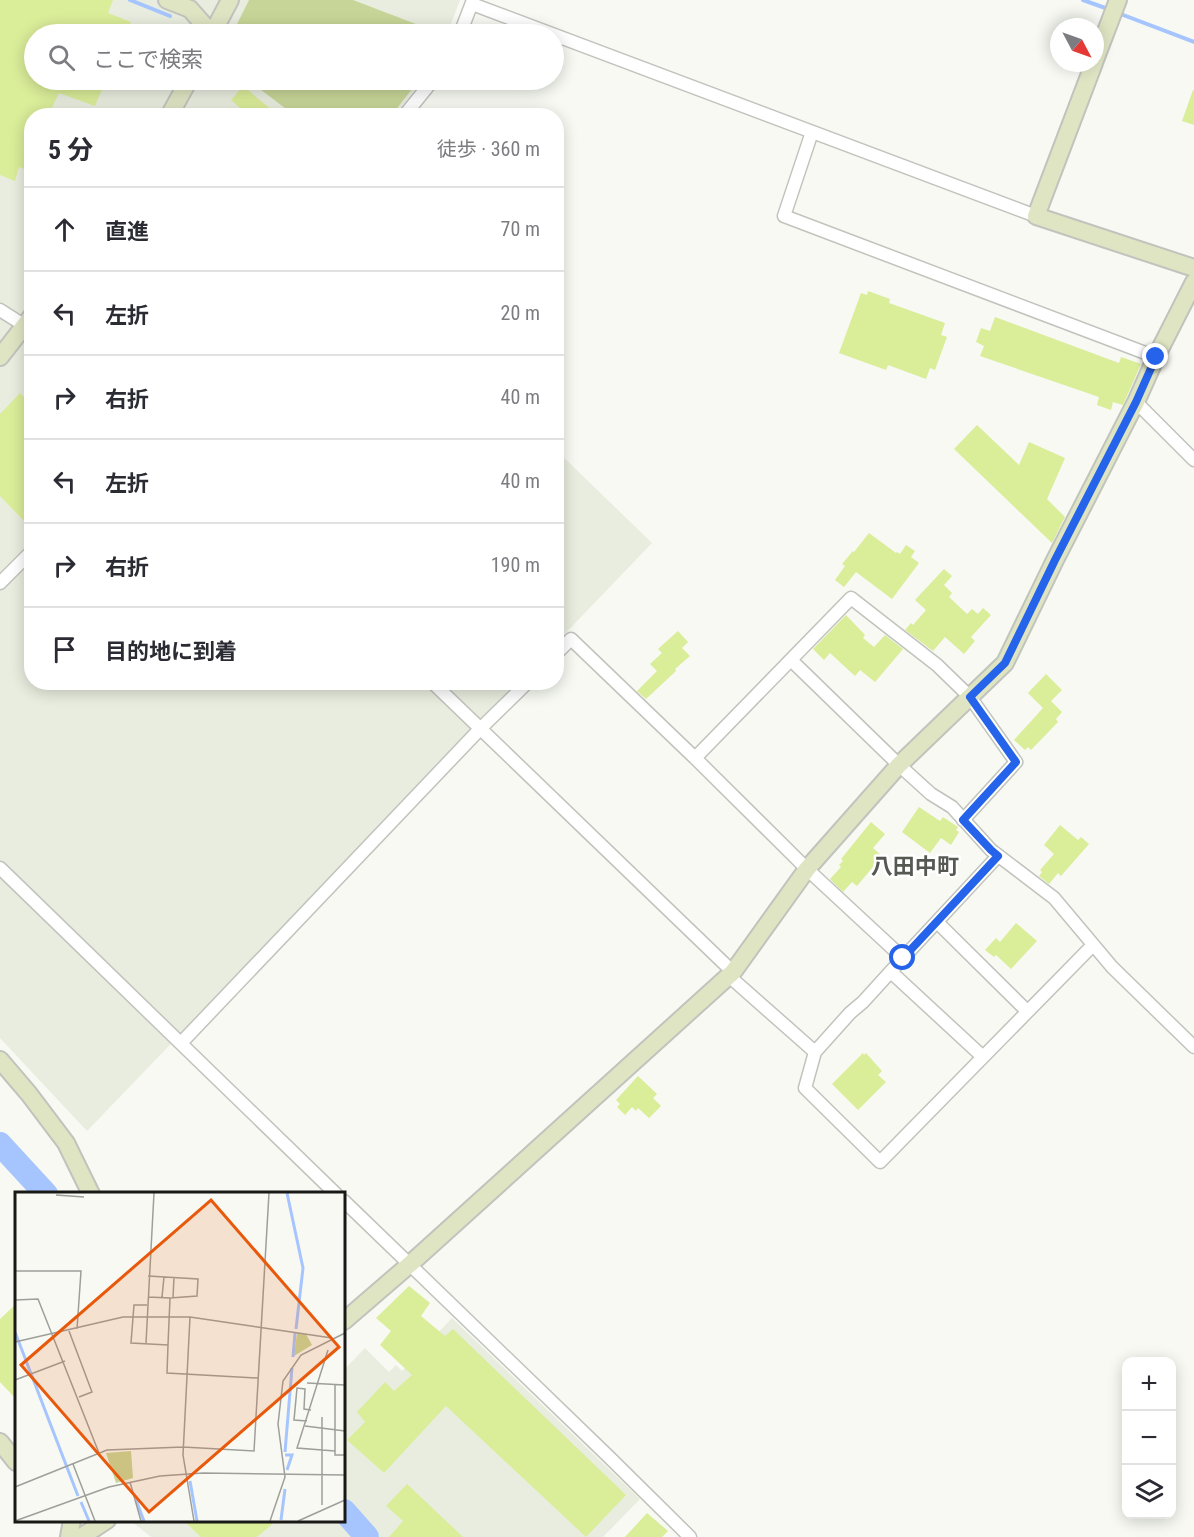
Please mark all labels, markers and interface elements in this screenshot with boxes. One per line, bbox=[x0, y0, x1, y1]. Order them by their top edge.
north arrow bbox=[1050, 18, 1104, 72]
search box bbox=[24, 24, 564, 90]
icon: search bbox=[45, 41, 78, 74]
text: ここで検索 bbox=[93, 47, 203, 72]
text: 5 分 bbox=[48, 135, 93, 165]
text: 徒歩 · 360 m bbox=[437, 137, 540, 161]
icon: ahead bbox=[48, 213, 81, 246]
text: 70 m bbox=[501, 217, 540, 241]
text: 直進 bbox=[105, 219, 149, 244]
icon: left bbox=[48, 297, 81, 330]
text: 20 m bbox=[501, 301, 540, 325]
text: 左折 bbox=[105, 303, 149, 328]
route end bbox=[1142, 343, 1168, 369]
icon: right bbox=[48, 381, 81, 414]
text: 40 m bbox=[501, 385, 540, 409]
text: 右折 bbox=[105, 387, 149, 412]
icon: left bbox=[48, 465, 81, 498]
text: 40 m bbox=[501, 469, 540, 493]
text: 左折 bbox=[105, 471, 149, 496]
icon: right bbox=[48, 549, 81, 582]
text: 190 m bbox=[491, 553, 540, 577]
text: 右折 bbox=[105, 555, 149, 580]
icon: arrive bbox=[48, 633, 81, 666]
text: 目的地に到着 bbox=[105, 639, 237, 664]
district label: 八田中町 bbox=[871, 854, 959, 879]
route start bbox=[889, 944, 915, 970]
inset map bbox=[15, 1192, 345, 1522]
map controls bbox=[1122, 1357, 1176, 1519]
button: + bbox=[1122, 1357, 1176, 1411]
button: − bbox=[1122, 1411, 1176, 1465]
button: layers bbox=[1122, 1465, 1176, 1519]

